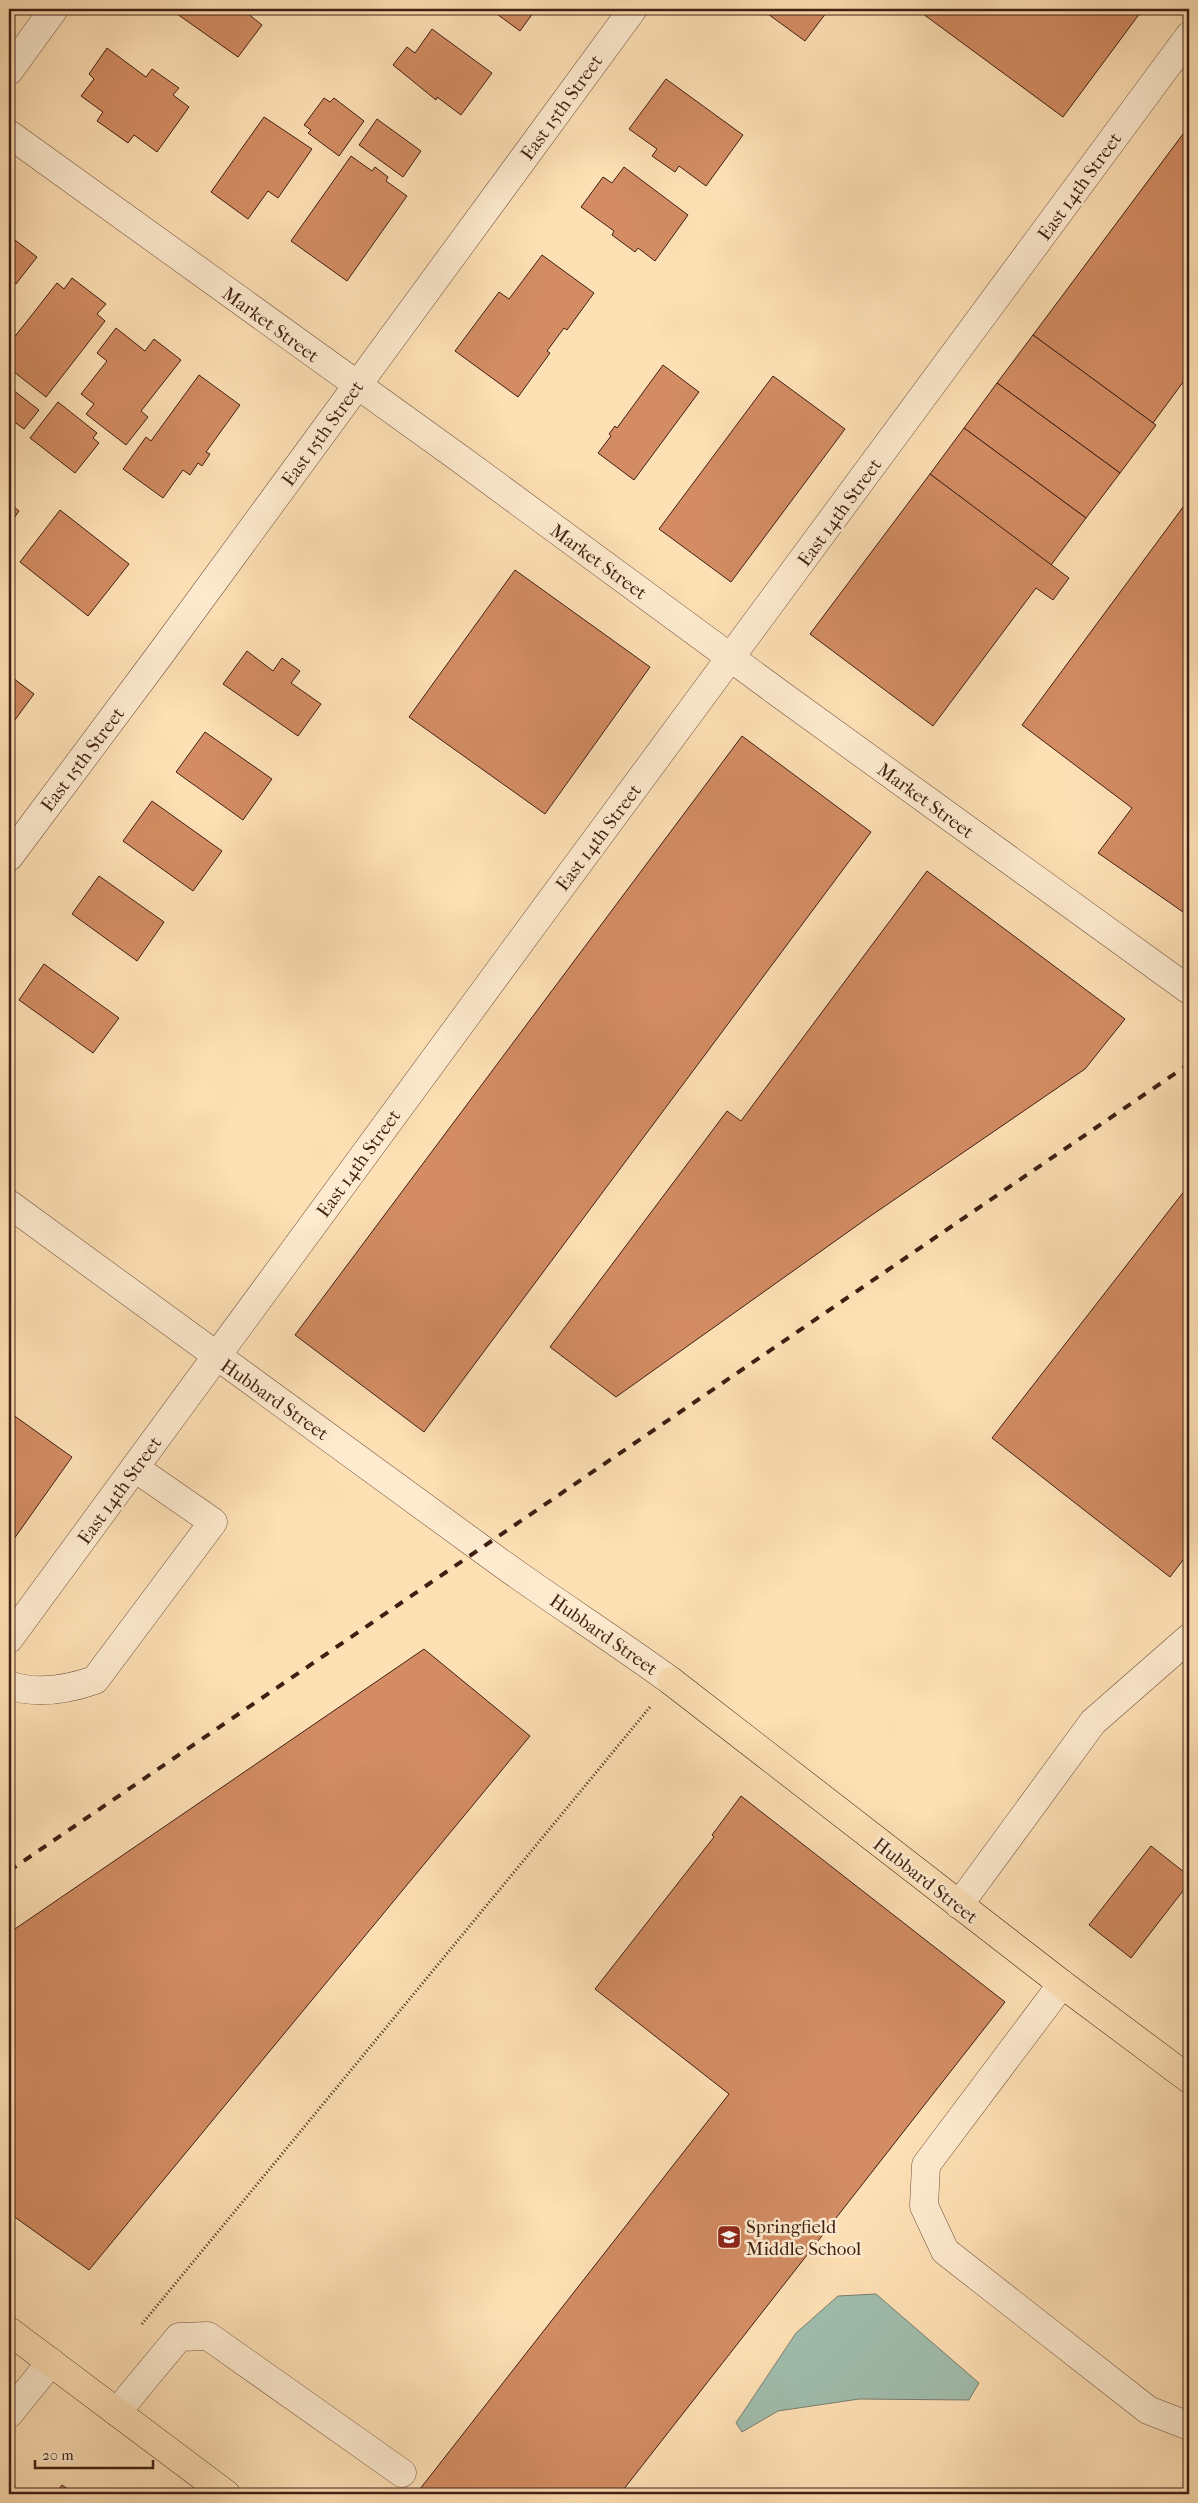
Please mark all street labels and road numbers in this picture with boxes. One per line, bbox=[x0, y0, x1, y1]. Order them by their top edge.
street label: East 15th Street bbox=[516, 50, 608, 165]
street label: East 14th Street bbox=[1033, 128, 1126, 245]
street label: Market Street bbox=[218, 282, 323, 367]
street label: East 15th Street bbox=[277, 376, 369, 491]
street label: East 14th Street bbox=[793, 454, 886, 571]
street label: Market Street bbox=[546, 519, 651, 604]
street label: East 15th Street bbox=[36, 703, 129, 816]
street label: Market Street bbox=[873, 758, 978, 843]
street label: East 14th Street bbox=[552, 780, 646, 895]
street label: East 14th Street bbox=[312, 1105, 405, 1222]
street label: Hubbard Street bbox=[216, 1355, 333, 1445]
street label: East 14th Street bbox=[73, 1432, 166, 1549]
street label: Hubbard Street bbox=[545, 1590, 662, 1680]
street label: Hubbard Street bbox=[869, 1833, 982, 1929]

